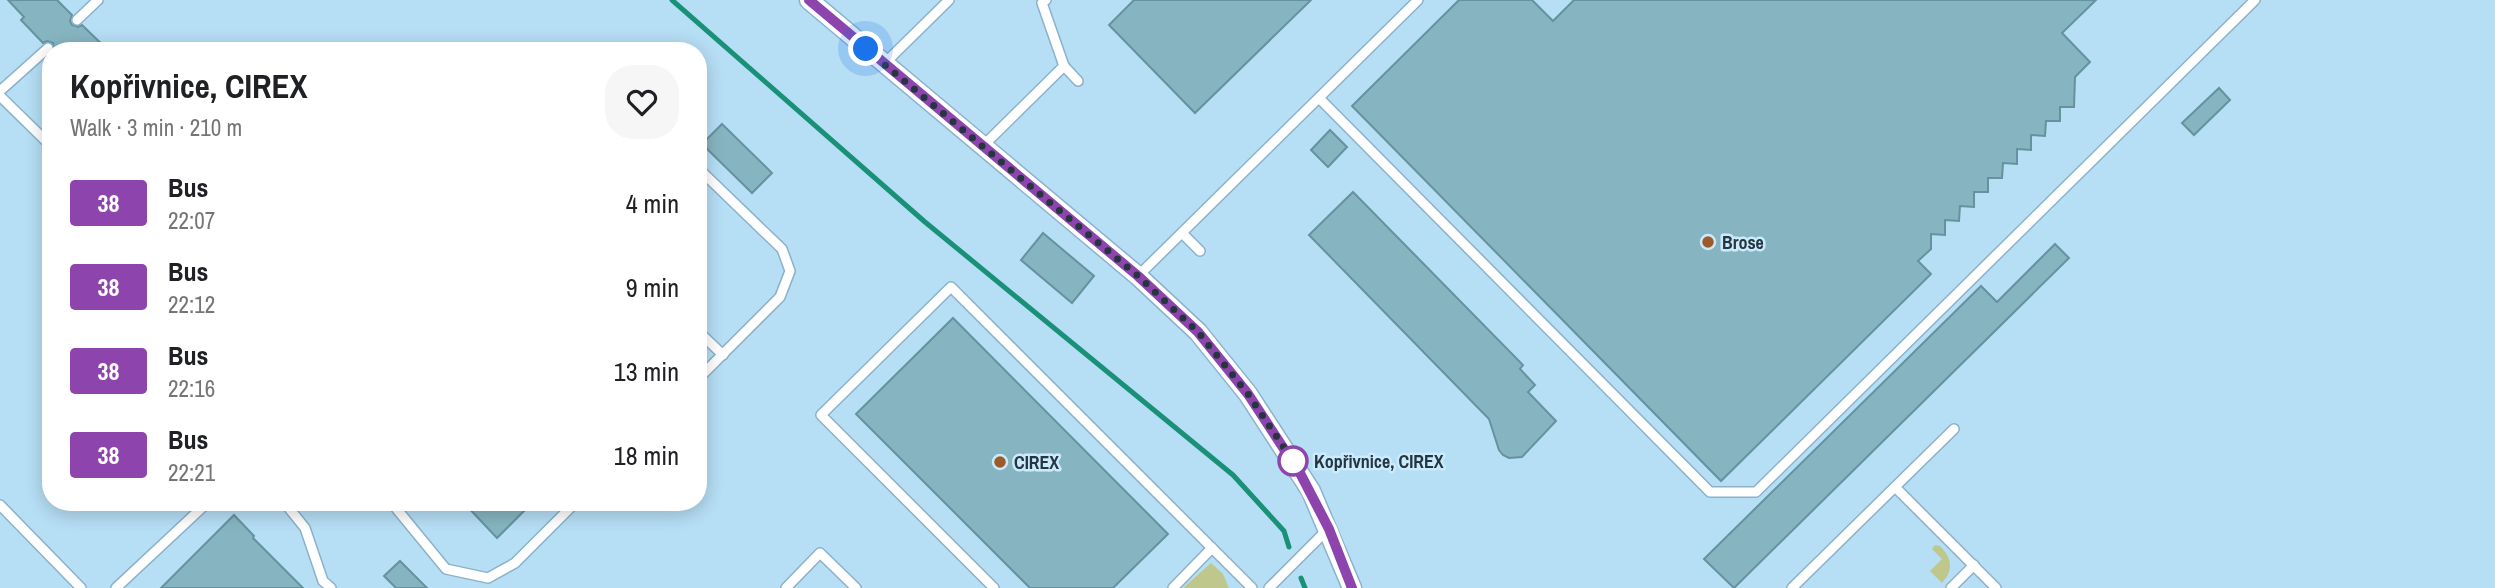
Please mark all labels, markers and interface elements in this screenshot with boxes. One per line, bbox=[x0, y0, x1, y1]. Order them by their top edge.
your location bbox=[848, 31, 883, 66]
text: Kopřivnice, CIREX bbox=[70, 64, 308, 108]
button: heart bbox=[605, 65, 679, 139]
text: Walk · 3 min · 210 m bbox=[70, 112, 242, 143]
text: Bus bbox=[168, 170, 208, 205]
text: 4 min bbox=[626, 186, 679, 221]
text: 38 bbox=[98, 187, 119, 219]
text: 22:07 bbox=[168, 205, 215, 236]
place label: Brose bbox=[1722, 230, 1764, 255]
marker: Brose bbox=[1700, 234, 1716, 250]
text: Bus bbox=[168, 254, 208, 289]
text: 9 min bbox=[626, 270, 679, 305]
text: 38 bbox=[98, 271, 119, 303]
text: 22:12 bbox=[168, 289, 215, 320]
text: Bus bbox=[168, 338, 208, 373]
text: 13 min bbox=[614, 354, 679, 389]
text: 38 bbox=[98, 355, 119, 387]
text: 22:16 bbox=[168, 373, 215, 404]
text: Bus bbox=[168, 422, 208, 457]
text: 18 min bbox=[614, 438, 679, 473]
text: 38 bbox=[98, 439, 119, 471]
marker: Kopřivnice, CIREX bbox=[1278, 446, 1308, 476]
place label: Kopřivnice, CIREX bbox=[1314, 449, 1444, 474]
place label: CIREX bbox=[1014, 450, 1059, 475]
marker: CIREX bbox=[992, 454, 1008, 470]
text: 22:21 bbox=[168, 457, 215, 488]

